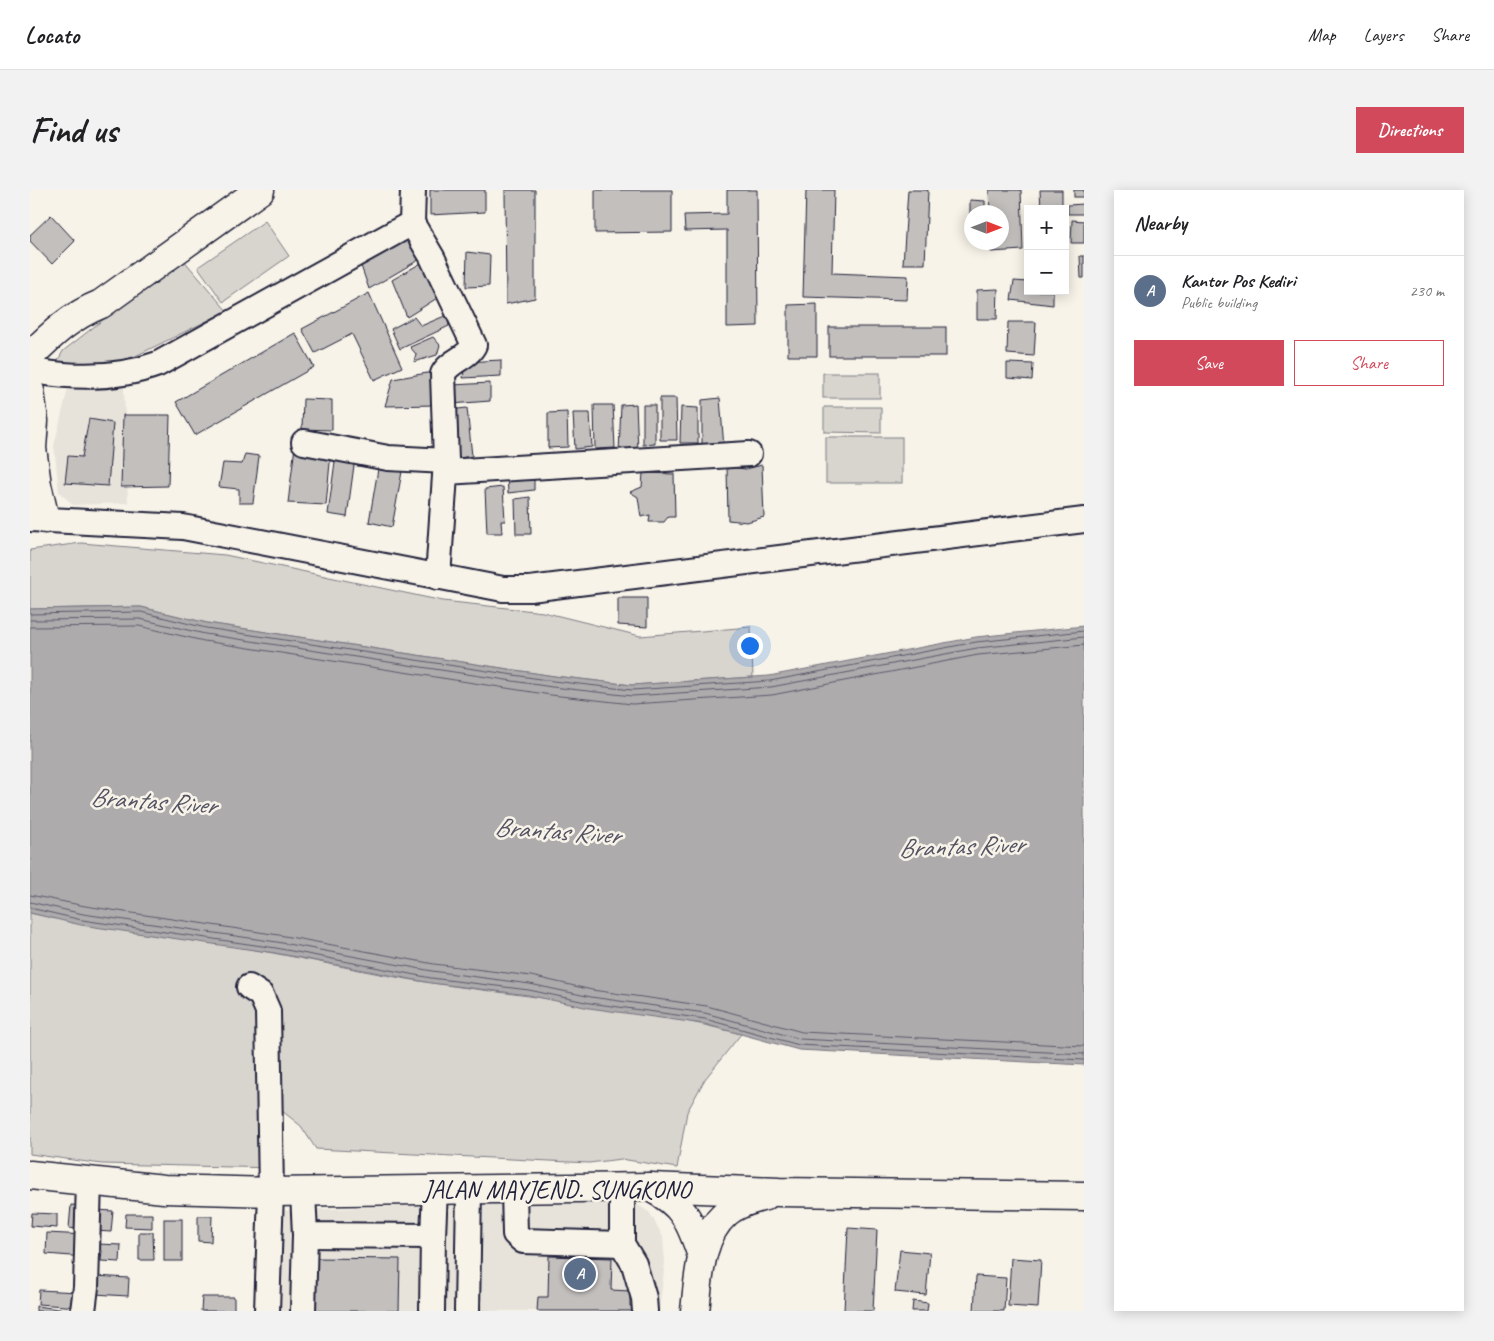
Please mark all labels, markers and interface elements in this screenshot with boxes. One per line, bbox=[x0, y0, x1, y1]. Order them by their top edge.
text: Locato bbox=[25, 20, 79, 50]
text: Map bbox=[1308, 24, 1336, 46]
text: Layers bbox=[1364, 24, 1403, 46]
text: Share bbox=[1431, 24, 1469, 46]
button: Directions bbox=[1356, 107, 1464, 153]
text: Find us bbox=[30, 108, 117, 153]
north arrow bbox=[964, 205, 1009, 250]
map controls bbox=[1024, 205, 1069, 295]
button: + bbox=[1024, 205, 1069, 250]
text: Nearby bbox=[1134, 210, 1187, 236]
button: − bbox=[1024, 250, 1069, 295]
text: Kantor Pos Kediri bbox=[1181, 269, 1295, 293]
text: A bbox=[1146, 281, 1154, 301]
text: 230 m bbox=[1410, 281, 1444, 301]
text: Public building bbox=[1181, 293, 1257, 313]
button: Save bbox=[1134, 340, 1284, 386]
button: Share bbox=[1294, 340, 1444, 386]
your location bbox=[737, 633, 763, 659]
water label: Brantas River bbox=[89, 780, 221, 822]
water label: Brantas River bbox=[493, 810, 625, 852]
water label: Brantas River bbox=[898, 827, 1029, 865]
street label: JALAN MAYJEND. SUNGKONO bbox=[422, 1174, 693, 1206]
pin: A bbox=[564, 1255, 596, 1293]

